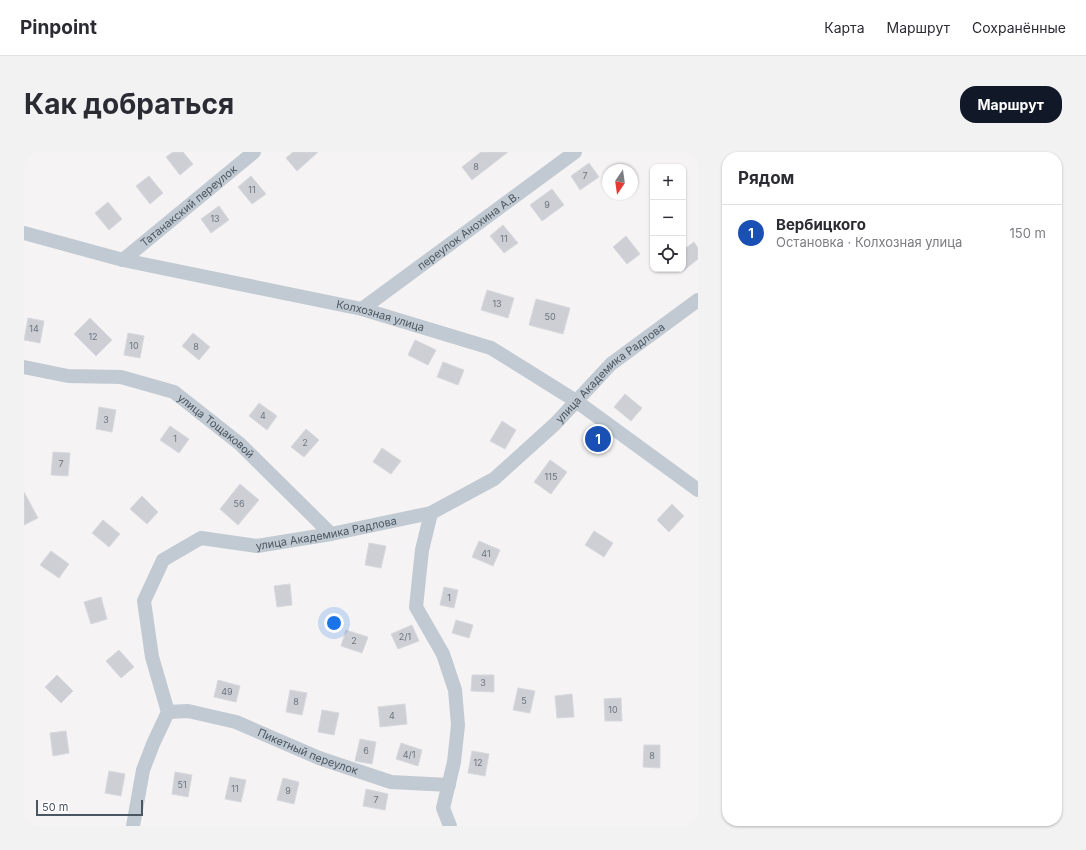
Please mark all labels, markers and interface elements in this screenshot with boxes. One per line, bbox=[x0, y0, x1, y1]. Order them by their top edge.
text: Pinpoint bbox=[20, 16, 97, 39]
text: Карта bbox=[824, 19, 865, 36]
text: Маршрут bbox=[887, 19, 950, 36]
text: Сохранённые bbox=[972, 19, 1066, 36]
button: Маршрут bbox=[960, 86, 1062, 123]
text: Как добраться bbox=[24, 87, 234, 121]
house number: 8 bbox=[473, 161, 479, 172]
street label: Татанакский переулок bbox=[137, 162, 240, 250]
north arrow bbox=[602, 164, 638, 200]
map controls bbox=[650, 164, 686, 272]
button: + bbox=[650, 164, 686, 200]
text: Рядом bbox=[738, 168, 794, 188]
house number: 7 bbox=[582, 170, 588, 181]
house number: 11 bbox=[248, 184, 256, 195]
street label: переулок Анохина А.В. bbox=[414, 188, 522, 273]
house number: 9 bbox=[544, 199, 550, 210]
button: − bbox=[650, 200, 686, 236]
house number: 13 bbox=[210, 213, 220, 224]
text: Вербицкого bbox=[776, 215, 866, 234]
text: 1 bbox=[748, 225, 754, 241]
text: 150 m bbox=[1010, 225, 1046, 241]
house number: 11 bbox=[500, 233, 508, 244]
text: Остановка · Колхозная улица bbox=[776, 234, 962, 250]
button: locate bbox=[650, 236, 686, 272]
street label: Колхозная улица bbox=[335, 297, 426, 334]
house number: 13 bbox=[492, 298, 502, 309]
house number: 50 bbox=[544, 311, 556, 322]
street label: улица Академика Радлова bbox=[553, 320, 668, 426]
house number: 14 bbox=[29, 323, 39, 334]
house number: 12 bbox=[88, 331, 98, 342]
house number: 10 bbox=[129, 340, 139, 351]
house number: 8 bbox=[193, 341, 199, 352]
street label: улица Тощаковой bbox=[175, 391, 257, 461]
house number: 4 bbox=[260, 410, 266, 421]
house number: 3 bbox=[103, 414, 109, 425]
pin: 1 bbox=[585, 424, 611, 454]
house number: 1 bbox=[173, 433, 177, 444]
house number: 2 bbox=[302, 437, 308, 448]
house number: 7 bbox=[58, 458, 64, 469]
house number: 115 bbox=[545, 471, 557, 482]
house number: 56 bbox=[233, 498, 245, 509]
street label: улица Академика Радлова bbox=[255, 513, 398, 553]
house number: 41 bbox=[481, 548, 491, 559]
house number: 1 bbox=[447, 592, 451, 603]
your location bbox=[324, 613, 344, 633]
house number: 2/1 bbox=[399, 631, 411, 642]
house number: 2 bbox=[351, 635, 357, 646]
house number: 3 bbox=[480, 677, 486, 688]
house number: 49 bbox=[221, 686, 233, 697]
house number: 5 bbox=[521, 695, 527, 706]
house number: 8 bbox=[293, 696, 299, 707]
house number: 10 bbox=[608, 704, 618, 715]
house number: 4 bbox=[389, 710, 395, 721]
street label: Пикетный переулок bbox=[256, 725, 360, 778]
house number: 6 bbox=[363, 745, 369, 756]
house number: 4/1 bbox=[403, 749, 415, 760]
house number: 8 bbox=[649, 750, 655, 761]
house number: 12 bbox=[473, 757, 483, 768]
house number: 51 bbox=[177, 779, 187, 790]
house number: 11 bbox=[231, 783, 239, 794]
house number: 9 bbox=[285, 785, 291, 796]
house number: 7 bbox=[373, 794, 379, 805]
scale bar bbox=[36, 798, 143, 817]
text: 50 m bbox=[42, 800, 68, 814]

